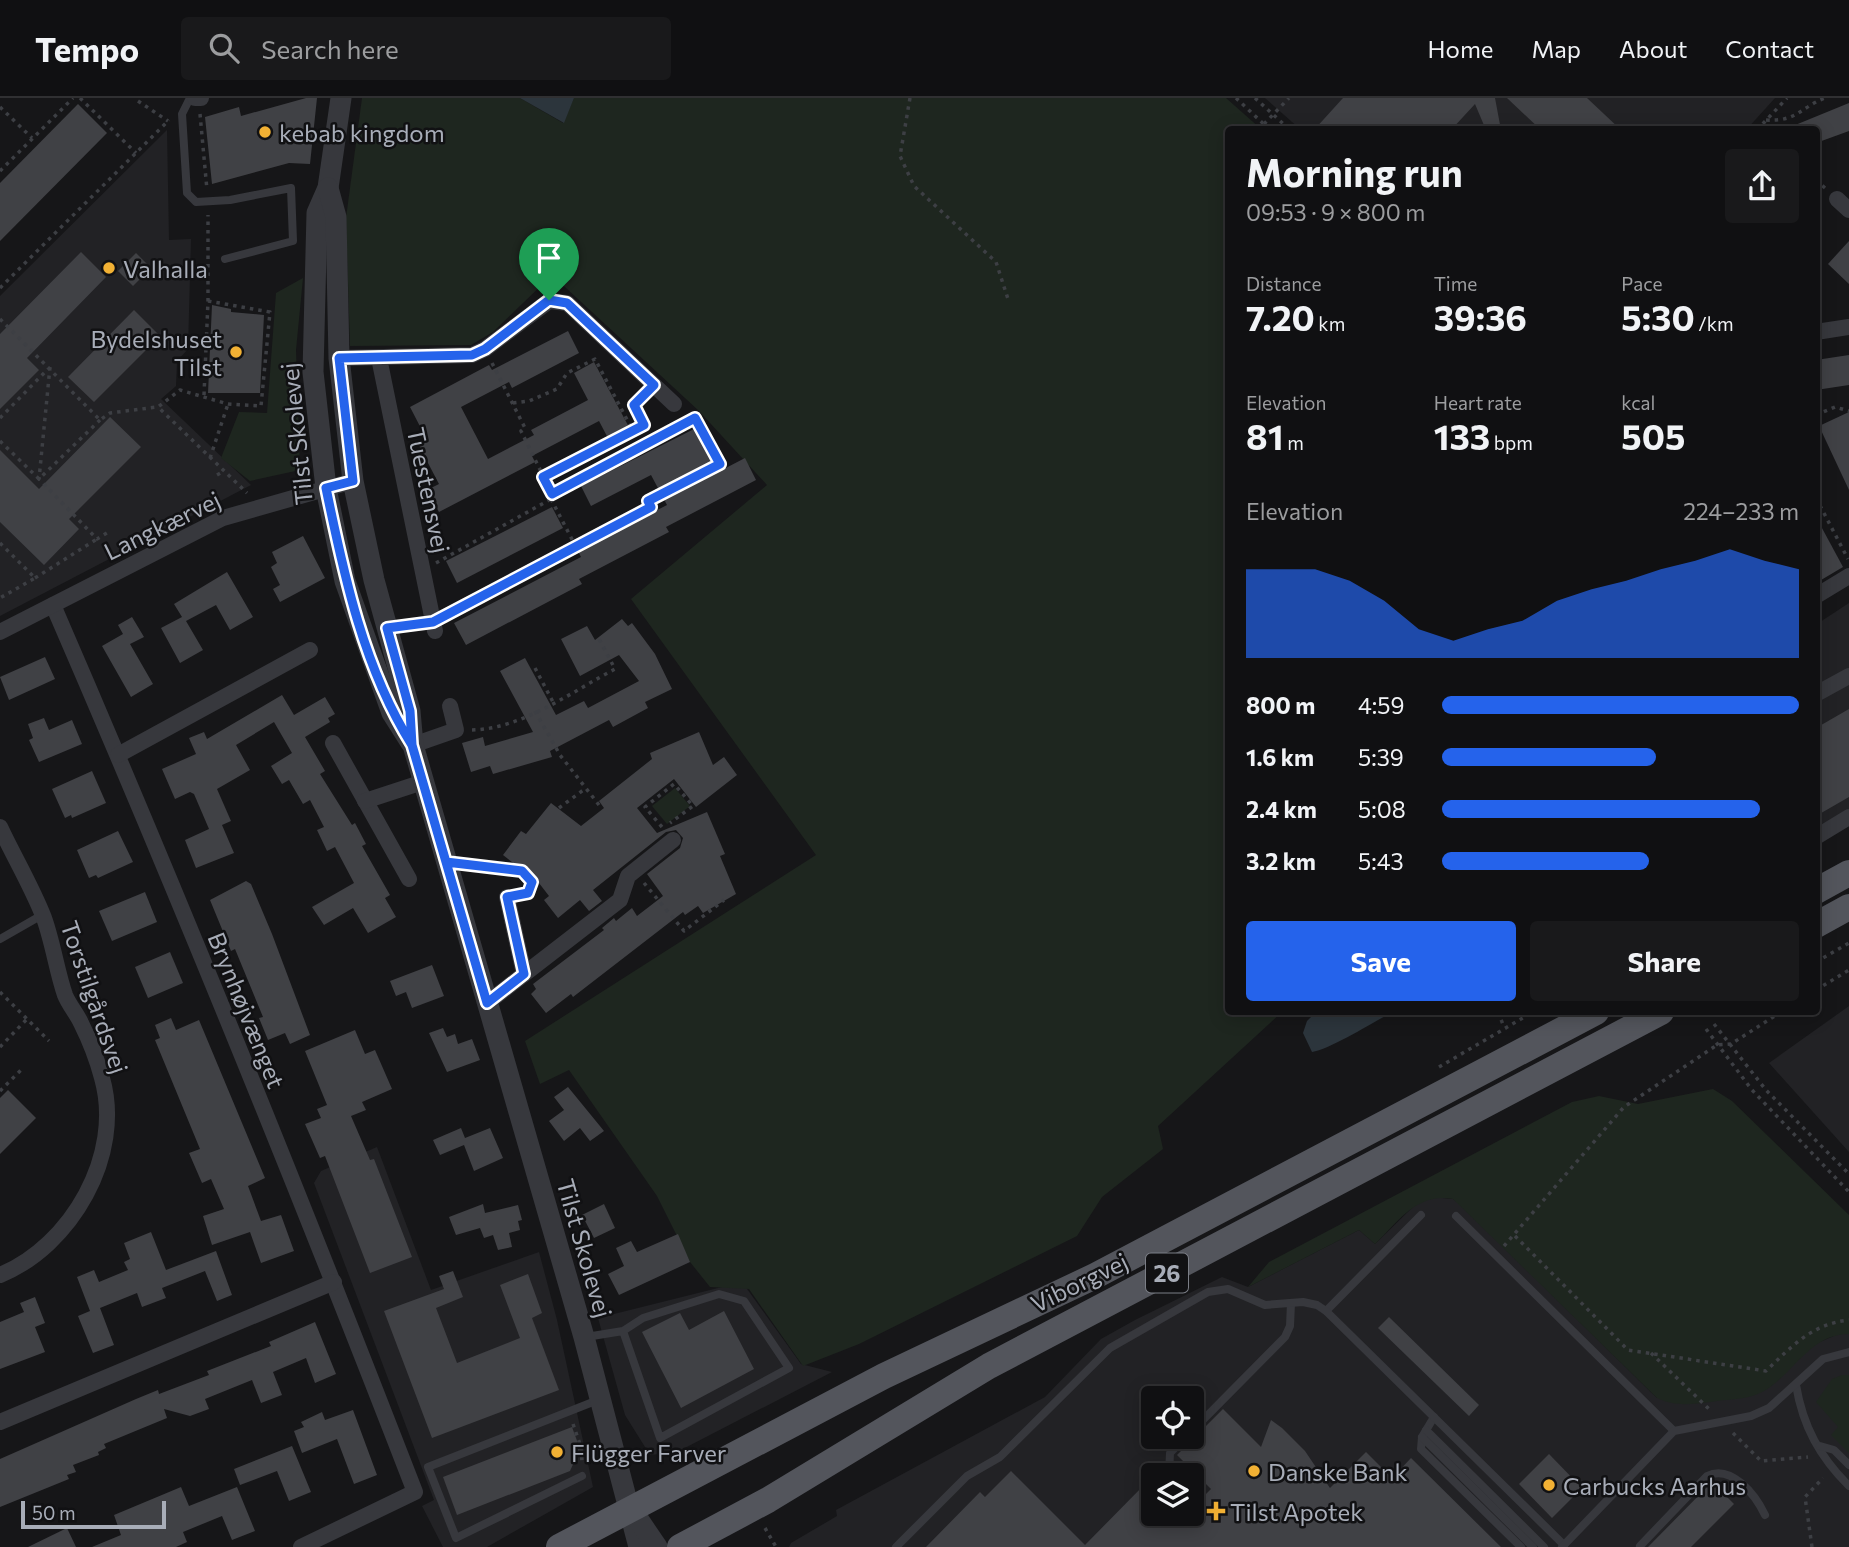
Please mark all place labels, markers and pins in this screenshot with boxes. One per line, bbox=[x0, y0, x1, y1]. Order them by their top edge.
place label: kebab kingdom bbox=[279, 118, 445, 147]
marker: kebab kingdom bbox=[257, 124, 273, 140]
pin bbox=[519, 228, 579, 300]
place label: Valhalla bbox=[123, 254, 208, 283]
marker: Valhalla bbox=[101, 260, 117, 276]
place label: Bydelshuset Tilst bbox=[91, 324, 222, 381]
marker: Bydelshuset Tilst bbox=[228, 344, 244, 360]
place label: Flügger Farver bbox=[571, 1438, 727, 1467]
marker: Flügger Farver bbox=[549, 1444, 565, 1460]
place label: Danske Bank bbox=[1268, 1457, 1407, 1486]
marker: Danske Bank bbox=[1246, 1463, 1262, 1479]
place label: Carbucks Aarhus bbox=[1563, 1471, 1746, 1500]
marker: Carbucks Aarhus bbox=[1541, 1477, 1557, 1493]
place label: Tilst Apotek bbox=[1230, 1497, 1363, 1526]
marker: Tilst Apotek bbox=[1208, 1503, 1224, 1519]

